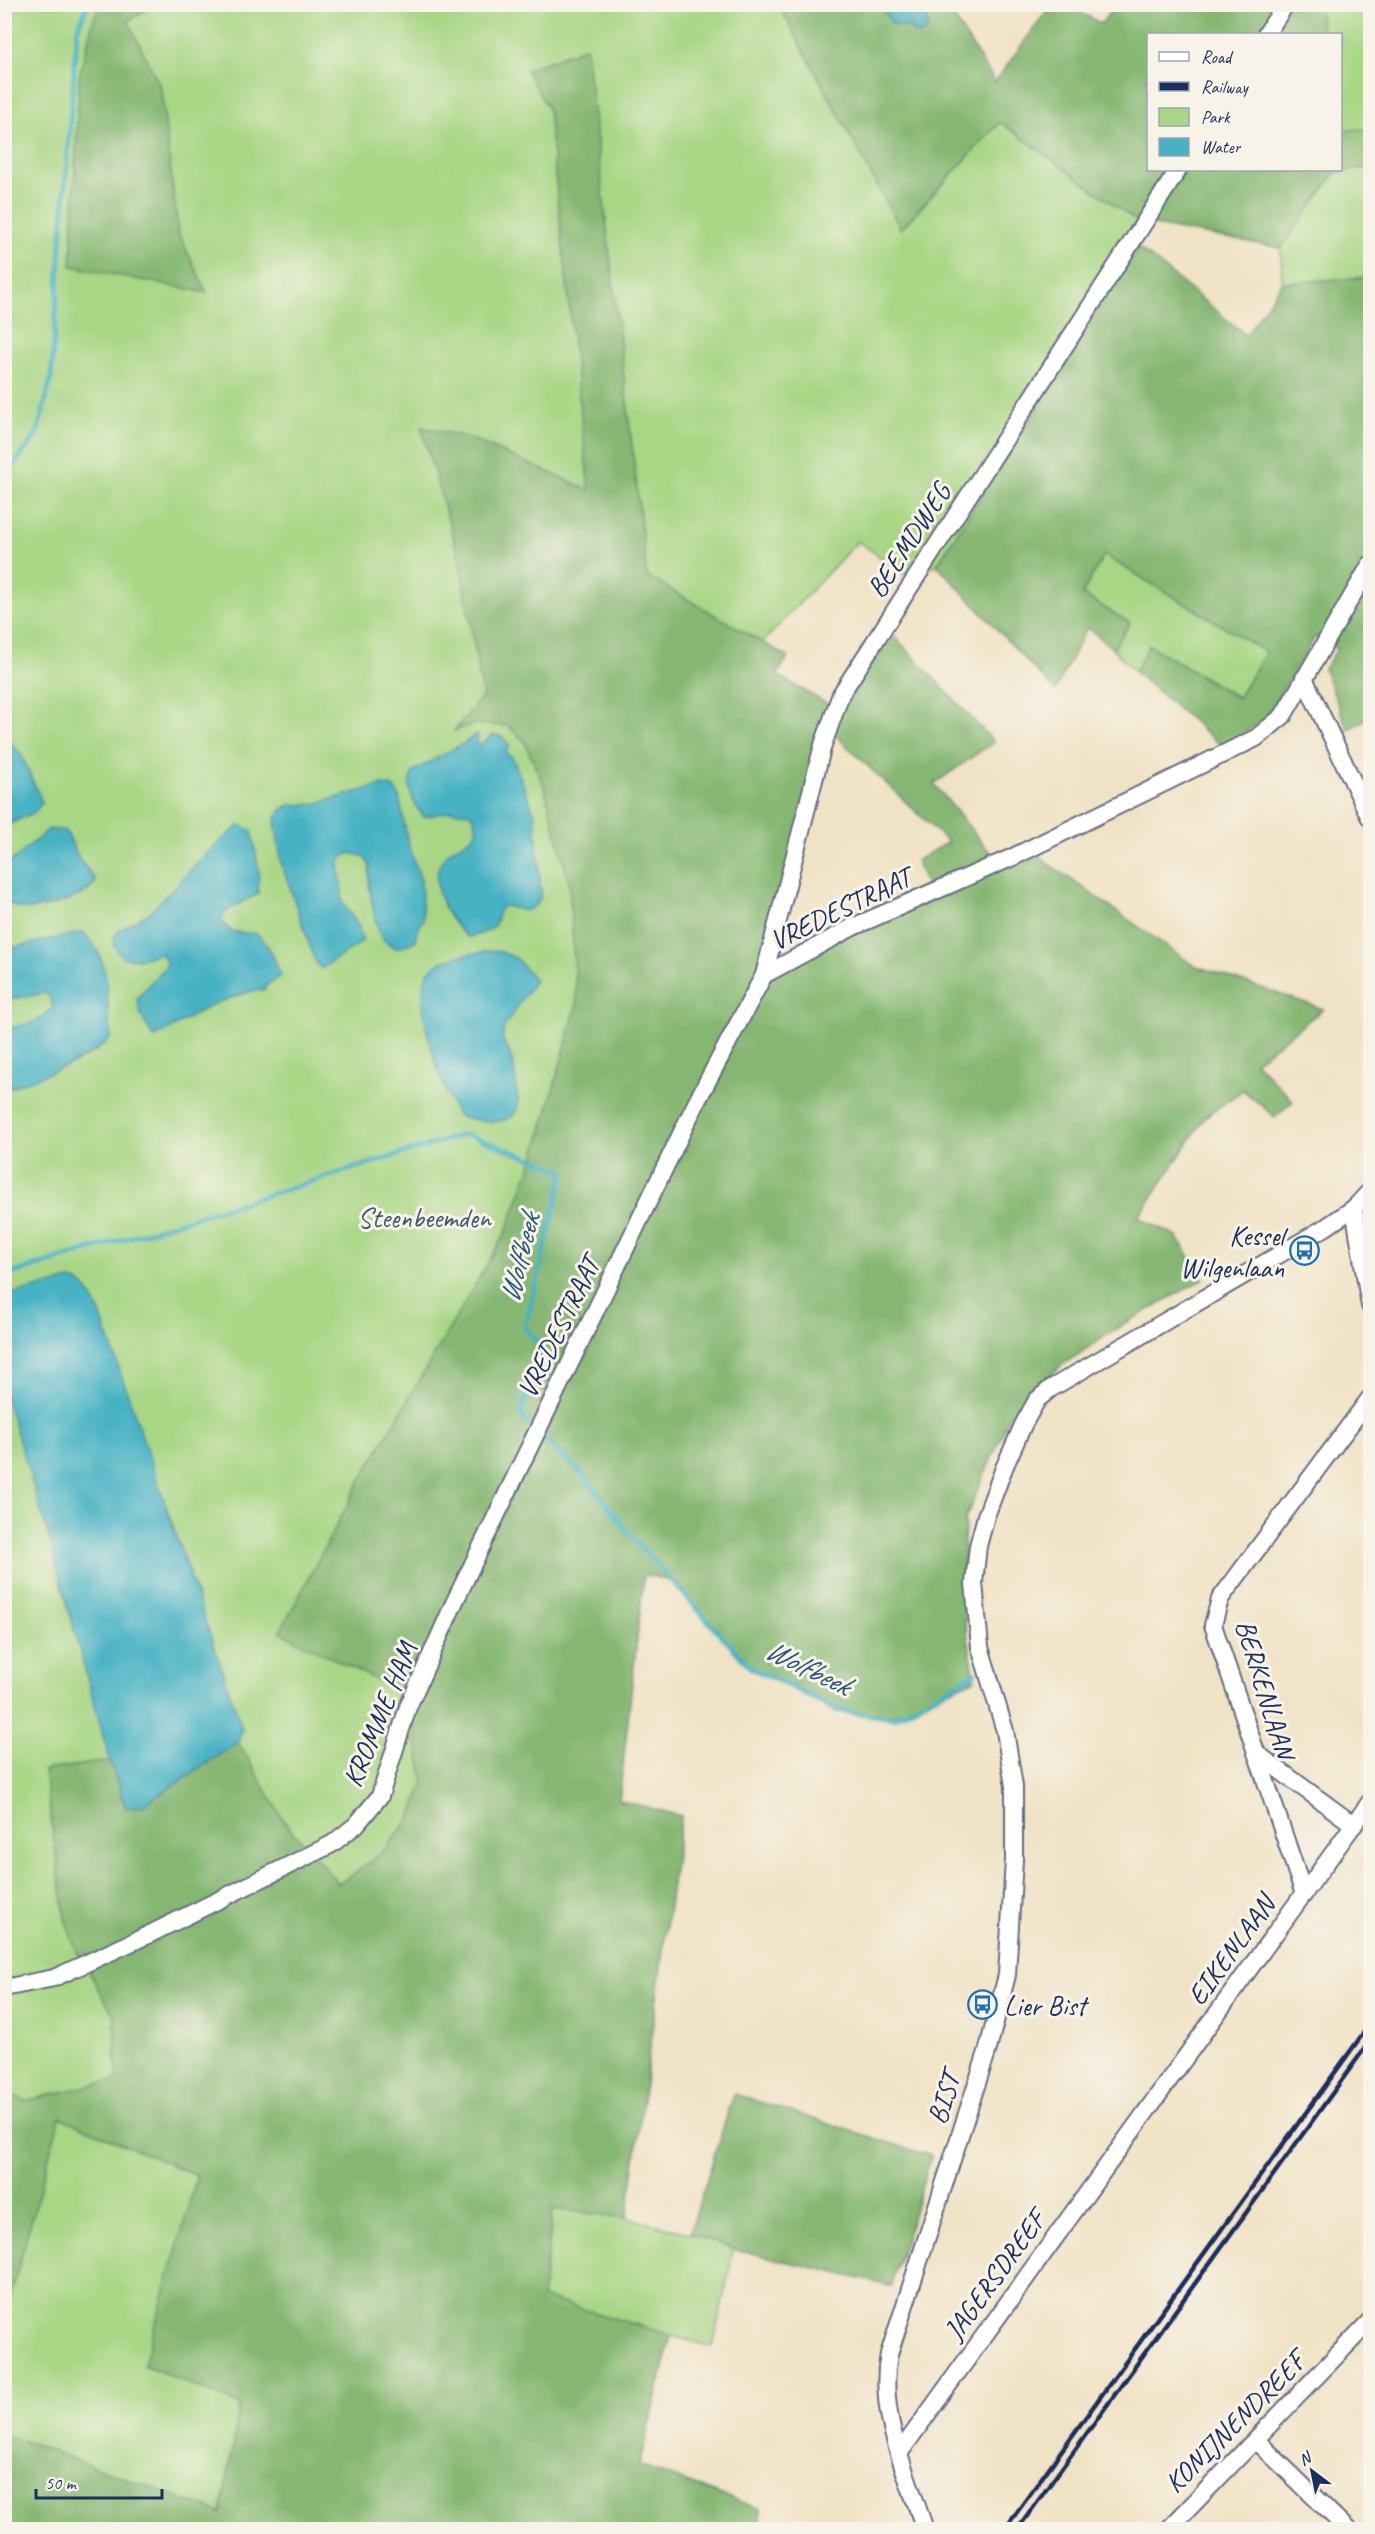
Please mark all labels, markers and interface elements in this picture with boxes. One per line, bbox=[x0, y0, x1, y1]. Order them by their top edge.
legend bbox=[1147, 33, 1342, 171]
text: Road bbox=[1201, 46, 1234, 68]
text: Railway bbox=[1201, 76, 1249, 98]
text: Park bbox=[1201, 106, 1231, 128]
text: Water bbox=[1201, 136, 1242, 158]
street label: BEEMDWEG bbox=[859, 474, 960, 604]
street label: VREDESTRAAT bbox=[764, 857, 922, 958]
park label: Steenbeemden bbox=[357, 1200, 492, 1235]
water label: Wolfbeek bbox=[490, 1205, 549, 1306]
place label: Kessel Wilgenlaan bbox=[1180, 1218, 1289, 1285]
bus stop icon: Kessel Wilgenlaan bbox=[1289, 1235, 1321, 1267]
street label: VREDESTRAAT bbox=[509, 1245, 610, 1403]
street label: BERKENLAAN bbox=[1228, 1615, 1304, 1767]
water label: Wolfbeek bbox=[759, 1630, 861, 1706]
street label: KROMME HAM bbox=[335, 1635, 425, 1792]
street label: EIKENLAAN bbox=[1179, 1885, 1284, 2012]
place label: Lier Bist bbox=[1004, 1988, 1090, 2023]
bus stop icon: Lier Bist bbox=[967, 1989, 999, 2021]
street label: BIST bbox=[919, 2061, 970, 2128]
street label: JAGERSDREEF bbox=[935, 2199, 1057, 2348]
street label: KONIJNENDREEF bbox=[1157, 2345, 1311, 2499]
north arrow bbox=[1282, 2441, 1342, 2501]
scale bar bbox=[36, 2462, 162, 2500]
text: 50 m bbox=[45, 2472, 78, 2494]

